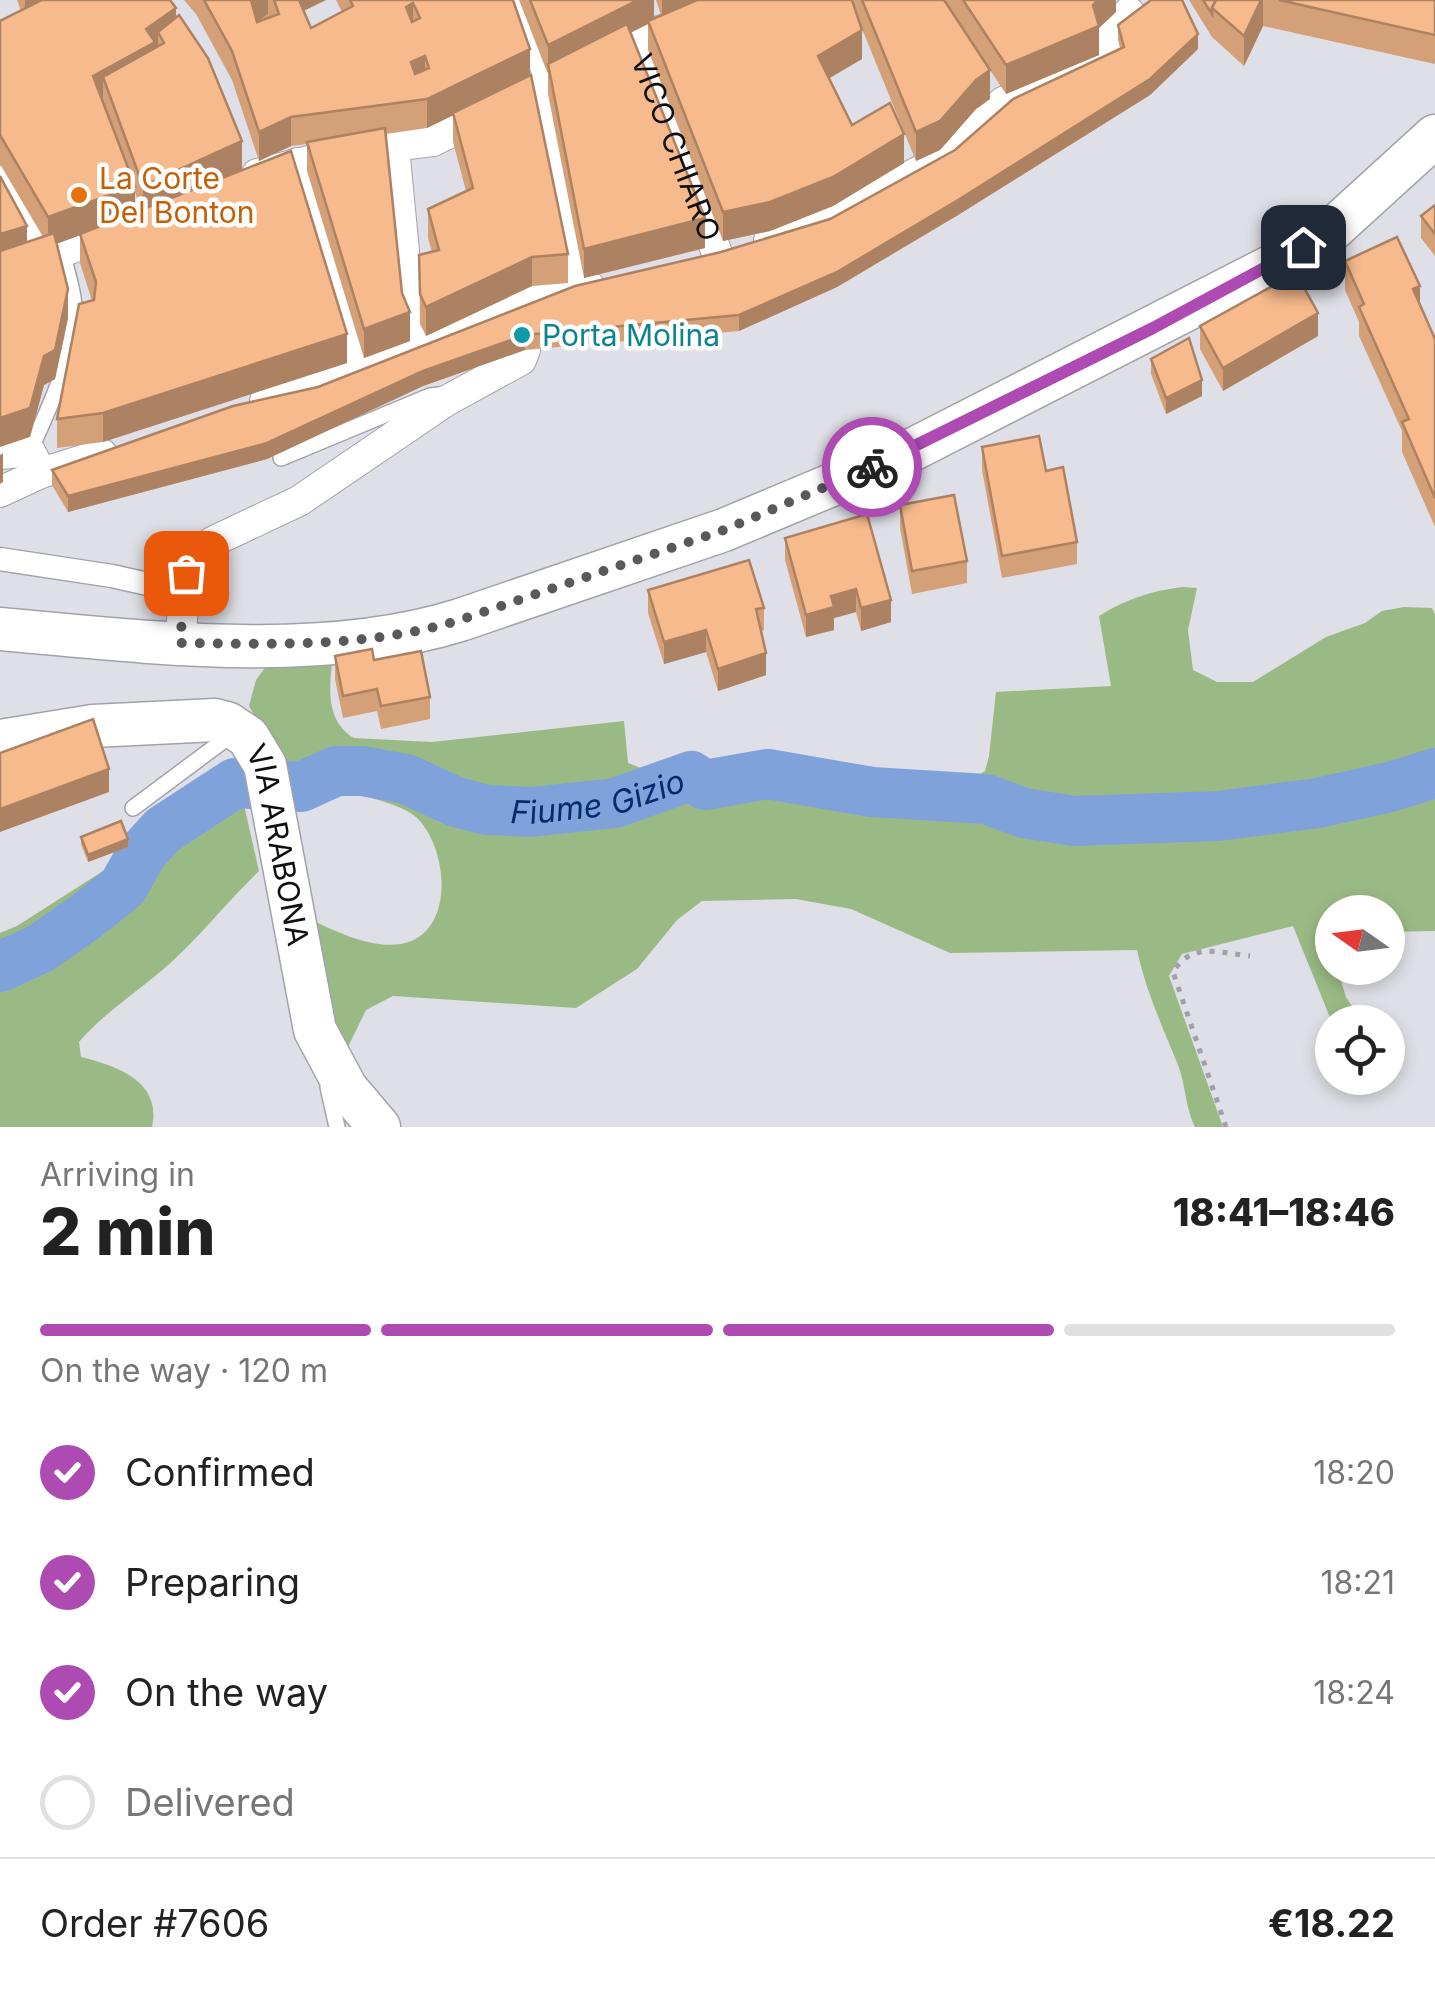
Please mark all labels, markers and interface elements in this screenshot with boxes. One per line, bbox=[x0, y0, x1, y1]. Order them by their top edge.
street label: VICO CHIARO bbox=[624, 49, 729, 246]
place label: La Corte Del Bonton bbox=[99, 160, 254, 230]
marker: La Corte Del Bonton bbox=[68, 184, 90, 206]
pin bbox=[1261, 205, 1346, 290]
icon: home bbox=[1276, 220, 1331, 275]
place label: Porta Molina bbox=[542, 317, 720, 353]
marker: Porta Molina bbox=[511, 324, 533, 346]
courier bbox=[822, 417, 922, 517]
icon: bike bbox=[845, 440, 900, 495]
pin bbox=[144, 531, 229, 616]
icon: bag bbox=[159, 546, 214, 601]
street label: VIA ARABONA bbox=[239, 738, 317, 949]
water label: Fiume Gizio bbox=[510, 760, 690, 832]
north arrow bbox=[1315, 895, 1405, 985]
map controls bbox=[1315, 895, 1405, 1095]
button: locate bbox=[1315, 1005, 1405, 1095]
text: Arriving in bbox=[40, 1155, 195, 1194]
text: 18:41–18:46 bbox=[1173, 1189, 1395, 1235]
text: 2 min bbox=[40, 1192, 216, 1271]
text: On the way · 120 m bbox=[40, 1351, 328, 1390]
icon: check bbox=[40, 1445, 95, 1500]
text: Confirmed bbox=[125, 1449, 315, 1495]
text: 18:20 bbox=[1313, 1453, 1395, 1492]
icon: check bbox=[40, 1555, 95, 1610]
text: Preparing bbox=[125, 1559, 300, 1605]
text: 18:21 bbox=[1320, 1563, 1395, 1602]
icon: check bbox=[40, 1665, 95, 1720]
text: On the way bbox=[125, 1669, 328, 1715]
text: 18:24 bbox=[1313, 1673, 1395, 1712]
text: Delivered bbox=[125, 1779, 295, 1825]
text: Order #7606 bbox=[40, 1900, 269, 1946]
text: €18.22 bbox=[1268, 1900, 1395, 1946]

